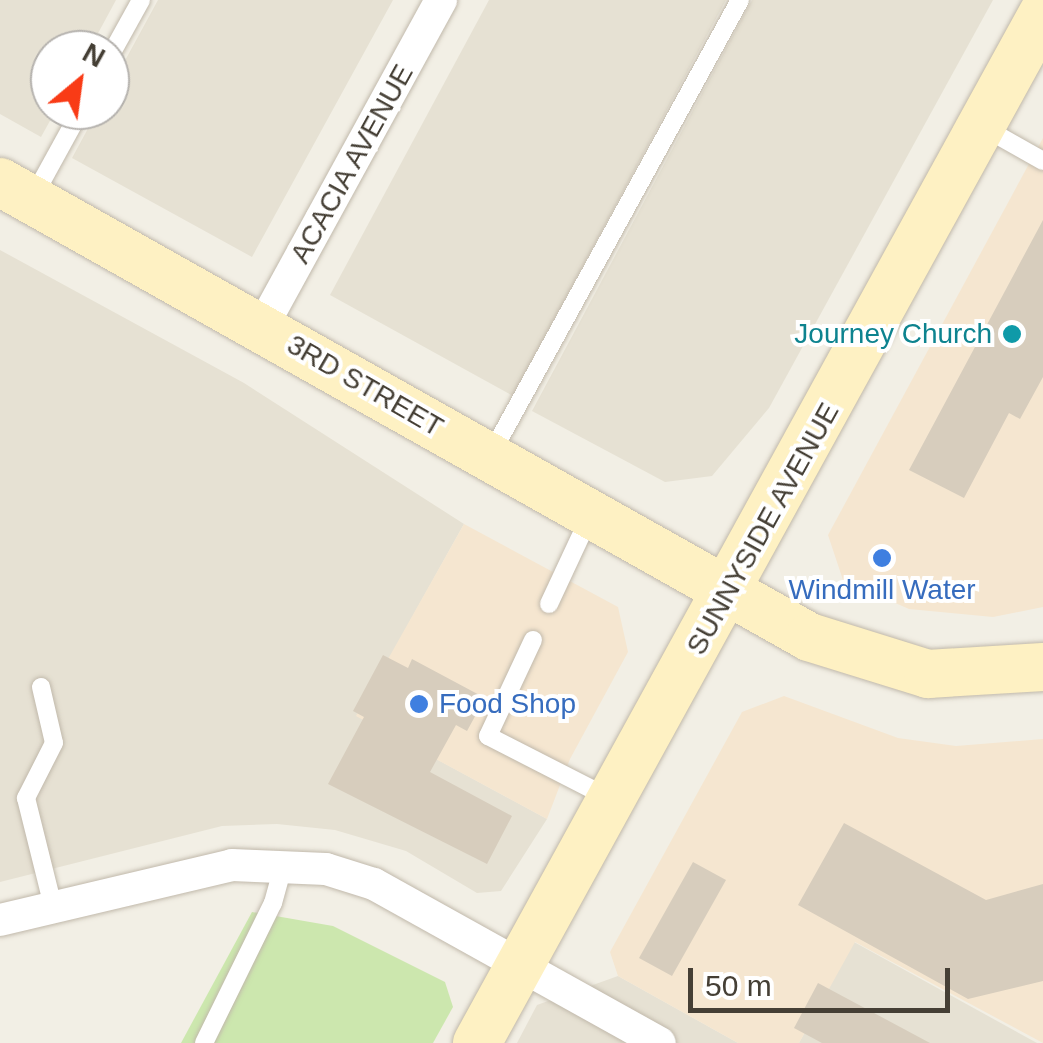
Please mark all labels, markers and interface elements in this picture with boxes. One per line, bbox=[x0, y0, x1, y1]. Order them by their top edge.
north arrow bbox=[30, 30, 130, 130]
text: N bbox=[77, 37, 110, 74]
street label: ACACIA AVENUE bbox=[283, 57, 421, 271]
place label: Journey Church bbox=[794, 317, 992, 351]
marker: Journey Church bbox=[1001, 323, 1023, 345]
street label: 3RD STREET bbox=[281, 328, 449, 444]
street label: SUNNYSIDE AVENUE bbox=[679, 397, 847, 661]
marker: Windmill Water bbox=[871, 547, 893, 569]
place label: Windmill Water bbox=[788, 573, 976, 607]
place label: Food Shop bbox=[439, 687, 576, 721]
marker: Food Shop bbox=[408, 693, 430, 715]
scale bar bbox=[693, 948, 956, 1010]
text: 50 m bbox=[705, 969, 772, 1002]

